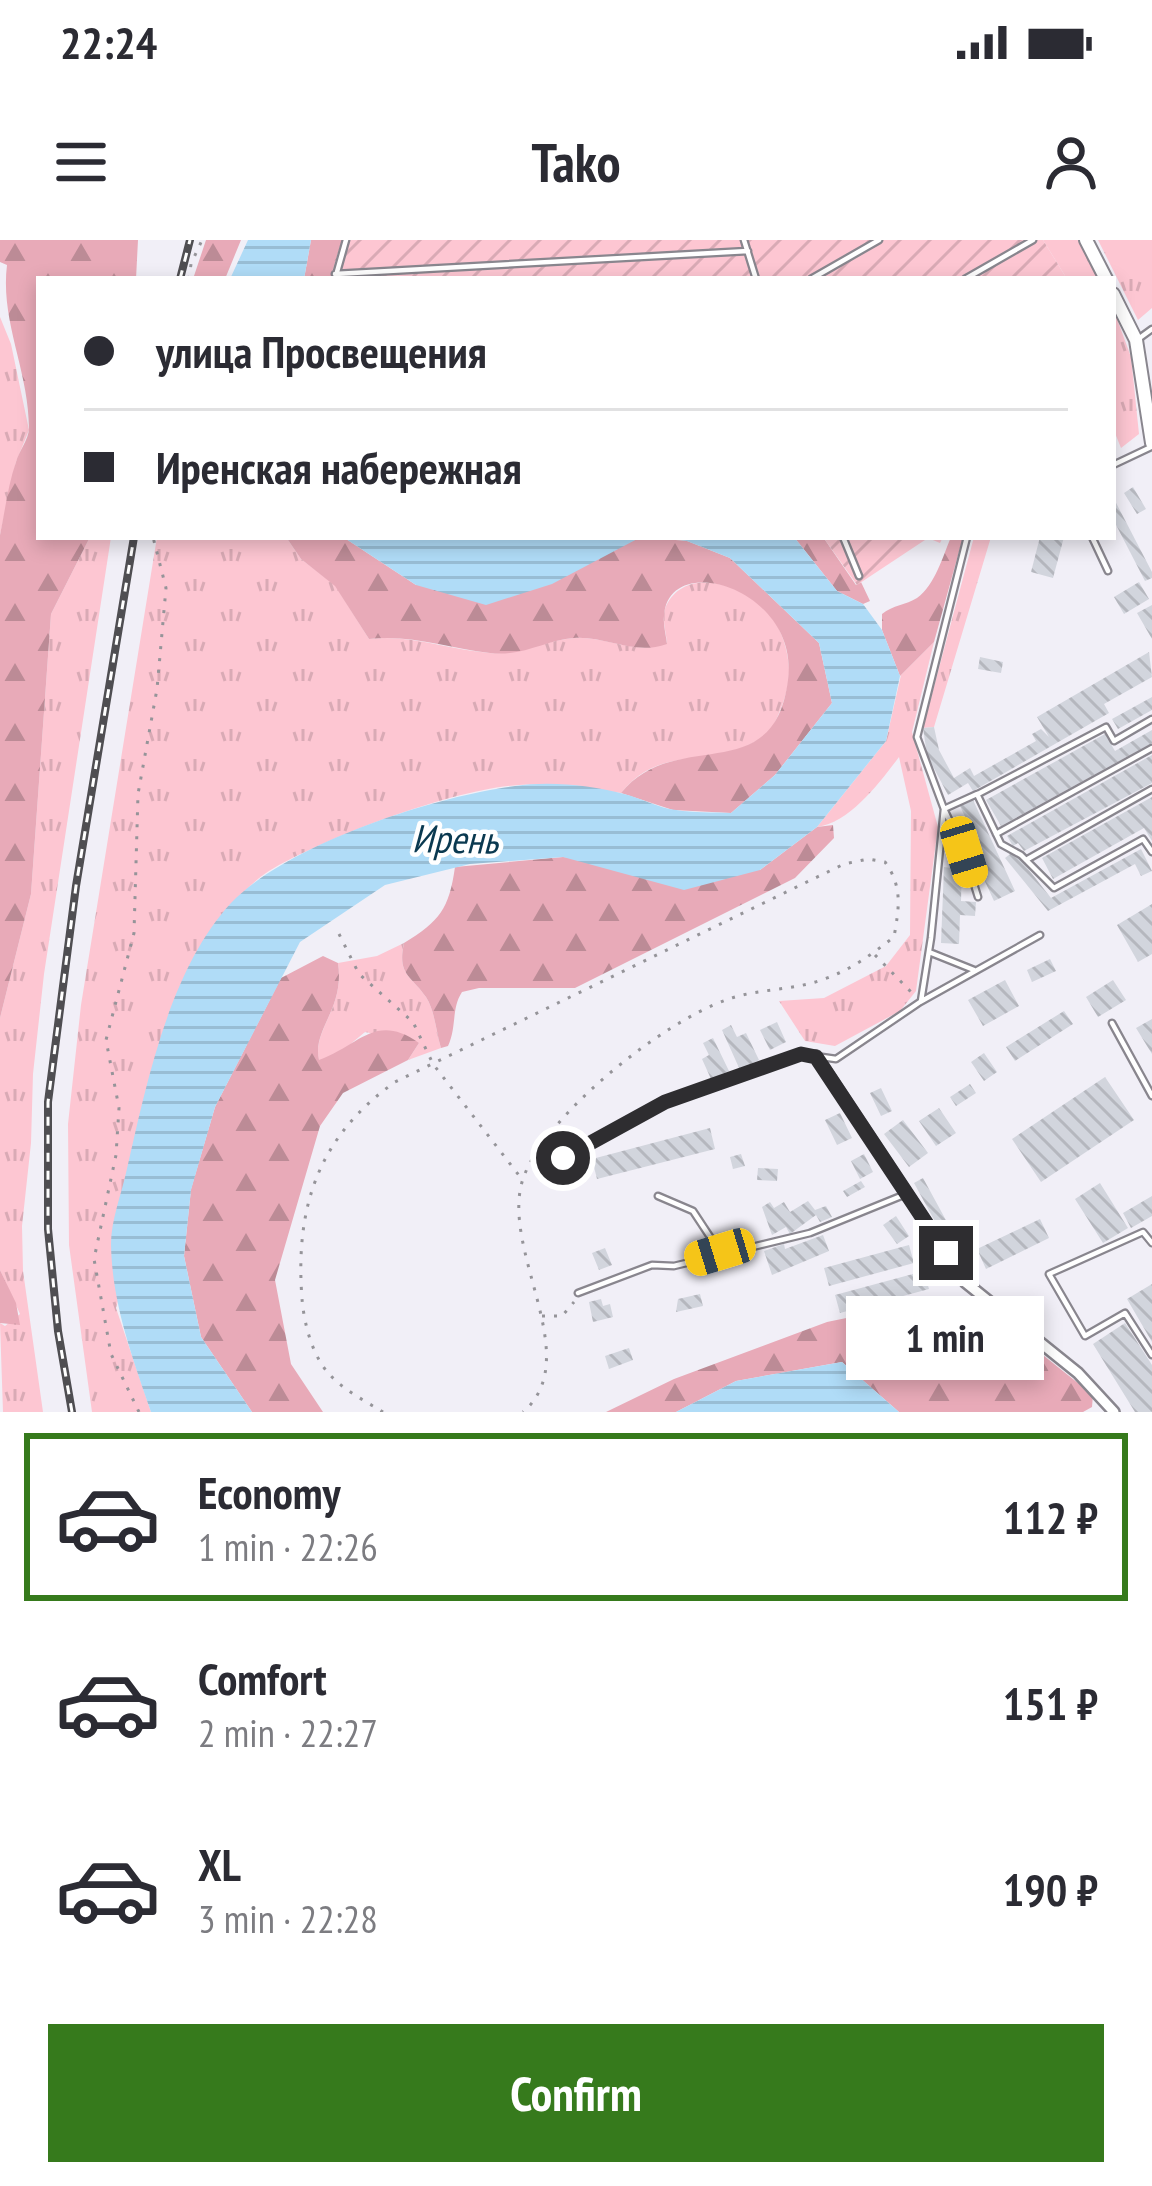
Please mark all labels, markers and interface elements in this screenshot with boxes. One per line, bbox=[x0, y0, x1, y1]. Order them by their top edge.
text: 22:24 bbox=[60, 13, 157, 71]
text: Tako bbox=[532, 127, 621, 197]
icon: menu bbox=[48, 129, 114, 195]
icon: person bbox=[1038, 129, 1104, 195]
text: улица Просвещения bbox=[156, 322, 487, 380]
text: Иренская набережная bbox=[156, 438, 522, 496]
water label: Ирень bbox=[412, 812, 500, 865]
car bbox=[936, 812, 992, 892]
route start bbox=[536, 1131, 590, 1185]
car bbox=[680, 1224, 760, 1280]
route end bbox=[919, 1226, 973, 1280]
callout: 1 min bbox=[847, 1295, 1045, 1379]
text: 1 min bbox=[906, 1312, 984, 1363]
icon: car bbox=[54, 1463, 162, 1571]
text: Economy bbox=[198, 1463, 341, 1521]
text: 112 ₽ bbox=[1003, 1488, 1098, 1546]
text: 1 min · 22:26 bbox=[198, 1521, 378, 1572]
icon: car bbox=[54, 1649, 162, 1757]
text: Comfort bbox=[198, 1649, 327, 1707]
text: 151 ₽ bbox=[1003, 1674, 1098, 1732]
text: 2 min · 22:27 bbox=[198, 1707, 378, 1758]
icon: car bbox=[54, 1835, 162, 1943]
text: XL bbox=[198, 1835, 241, 1893]
text: 190 ₽ bbox=[1003, 1860, 1098, 1918]
text: 3 min · 22:28 bbox=[198, 1893, 378, 1944]
button: Confirm bbox=[48, 2024, 1104, 2162]

